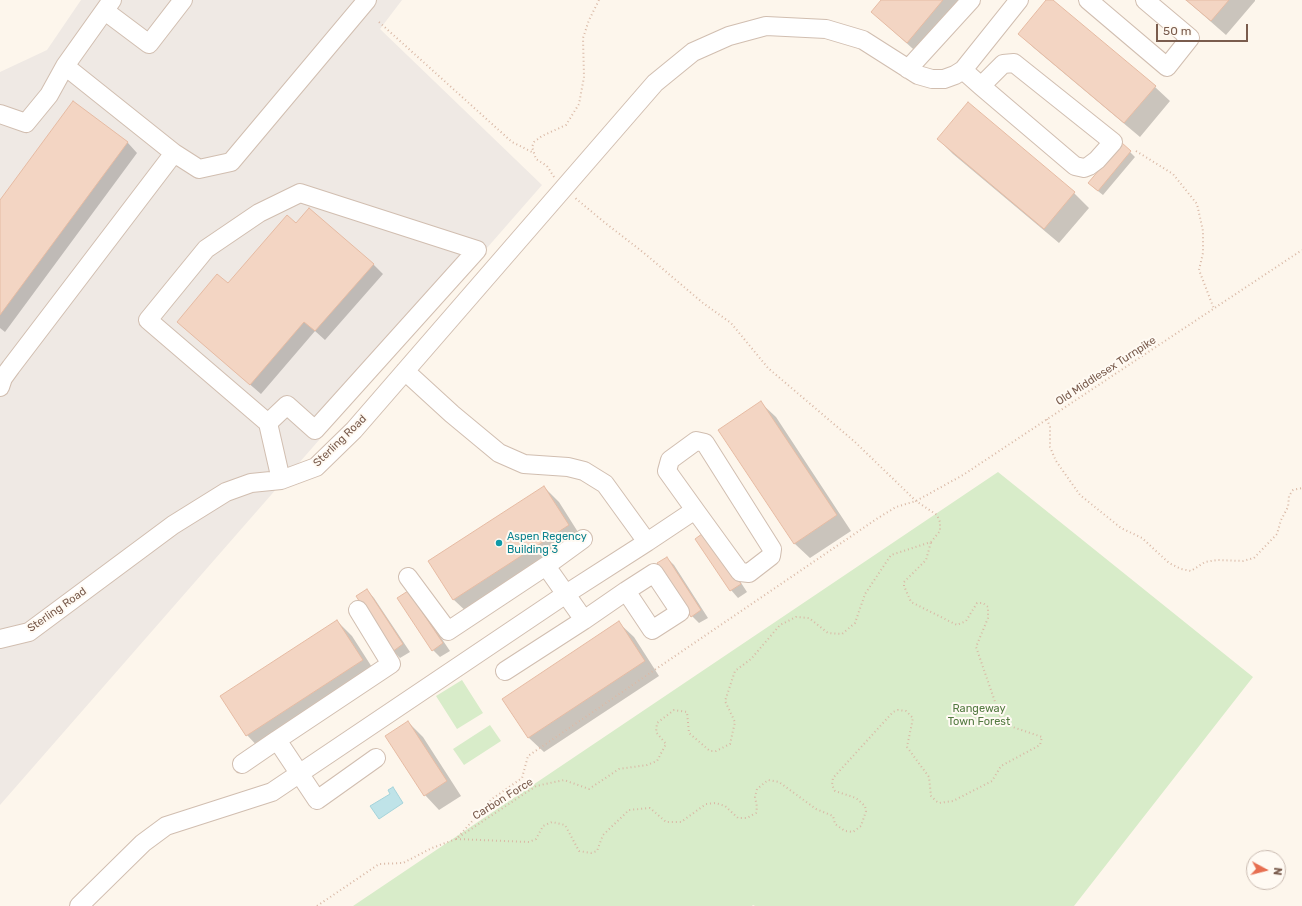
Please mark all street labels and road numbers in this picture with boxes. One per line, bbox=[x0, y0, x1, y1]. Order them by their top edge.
street label: Old Middlesex Turnpike bbox=[1053, 334, 1159, 408]
street label: Sterling Road bbox=[311, 412, 369, 470]
street label: Sterling Road bbox=[25, 585, 89, 635]
street label: Carbon Force bbox=[470, 775, 536, 823]

